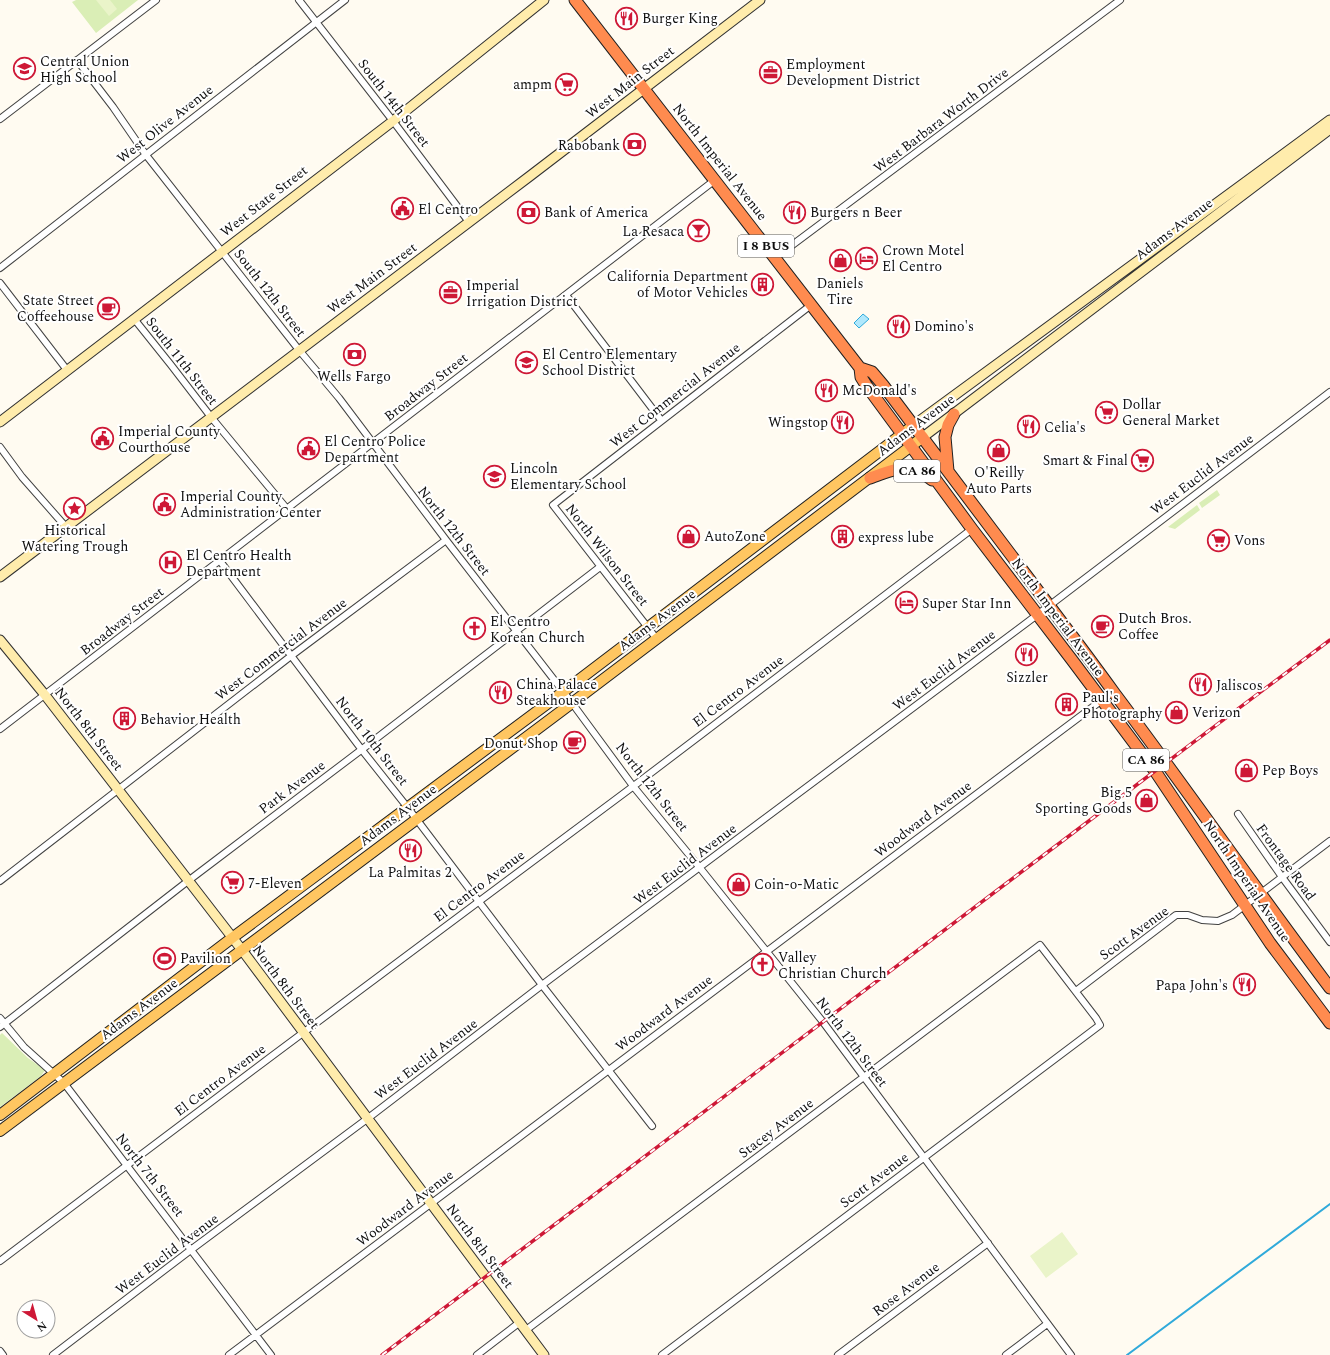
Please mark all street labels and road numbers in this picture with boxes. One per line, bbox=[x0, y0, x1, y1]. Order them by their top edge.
street label: West Main Street bbox=[581, 41, 679, 123]
street label: South 14th Street bbox=[353, 54, 435, 152]
street label: West Barbara Worth Drive bbox=[869, 62, 1013, 178]
street label: West Olive Avenue bbox=[112, 79, 218, 168]
street label: North Imperial Avenue bbox=[667, 99, 773, 225]
street label: West State Street bbox=[216, 160, 312, 242]
street label: Adams Avenue bbox=[1131, 193, 1218, 265]
road number: I 8 BUS bbox=[738, 235, 794, 257]
street label: West Main Street bbox=[323, 237, 421, 319]
street label: South 12th Street bbox=[229, 244, 311, 342]
street label: South 11th Street bbox=[141, 312, 223, 410]
street label: West Commercial Avenue bbox=[605, 337, 745, 453]
street label: Broadway Street bbox=[380, 348, 472, 426]
street label: Adams Avenue bbox=[873, 389, 960, 461]
street label: West Euclid Avenue bbox=[1146, 428, 1258, 520]
road number: CA 86 bbox=[894, 460, 940, 482]
street label: North 12th Street bbox=[412, 482, 496, 580]
street label: North Wilson Street bbox=[560, 499, 654, 611]
street label: North Imperial Avenue bbox=[1006, 553, 1110, 681]
street label: Broadway Street bbox=[76, 582, 168, 660]
street label: Adams Avenue bbox=[614, 584, 701, 656]
street label: West Commercial Avenue bbox=[211, 592, 352, 706]
street label: West Euclid Avenue bbox=[888, 624, 1000, 716]
street label: El Centro Avenue bbox=[688, 649, 788, 732]
street label: North 8th Street bbox=[50, 683, 128, 775]
street label: North 10th Street bbox=[330, 692, 414, 790]
street label: North 12th Street bbox=[610, 738, 694, 836]
road number: CA 86 bbox=[1123, 749, 1169, 771]
street label: Park Avenue bbox=[254, 755, 330, 819]
street label: Woodward Avenue bbox=[870, 775, 976, 863]
street label: Adams Avenue bbox=[355, 779, 442, 851]
street label: North Imperial Avenue bbox=[1198, 816, 1296, 947]
street label: West Euclid Avenue bbox=[629, 818, 741, 910]
street label: Frontage Road bbox=[1251, 819, 1321, 905]
street label: El Centro Avenue bbox=[429, 844, 529, 927]
street label: Scott Avenue bbox=[1095, 900, 1173, 965]
street label: North 8th Street bbox=[247, 940, 325, 1034]
street label: Woodward Avenue bbox=[611, 969, 717, 1057]
street label: Adams Avenue bbox=[96, 973, 183, 1045]
street label: North 12th Street bbox=[811, 992, 893, 1092]
street label: West Euclid Avenue bbox=[370, 1013, 482, 1105]
street label: El Centro Avenue bbox=[170, 1038, 270, 1121]
street label: Stacey Avenue bbox=[734, 1093, 818, 1163]
street label: North 7th Street bbox=[111, 1129, 189, 1221]
street label: Scott Avenue bbox=[835, 1147, 913, 1213]
street label: Woodward Avenue bbox=[352, 1164, 458, 1252]
street label: North 8th Street bbox=[441, 1199, 519, 1293]
street label: West Euclid Avenue bbox=[111, 1208, 223, 1300]
street label: Rose Avenue bbox=[868, 1257, 944, 1321]

